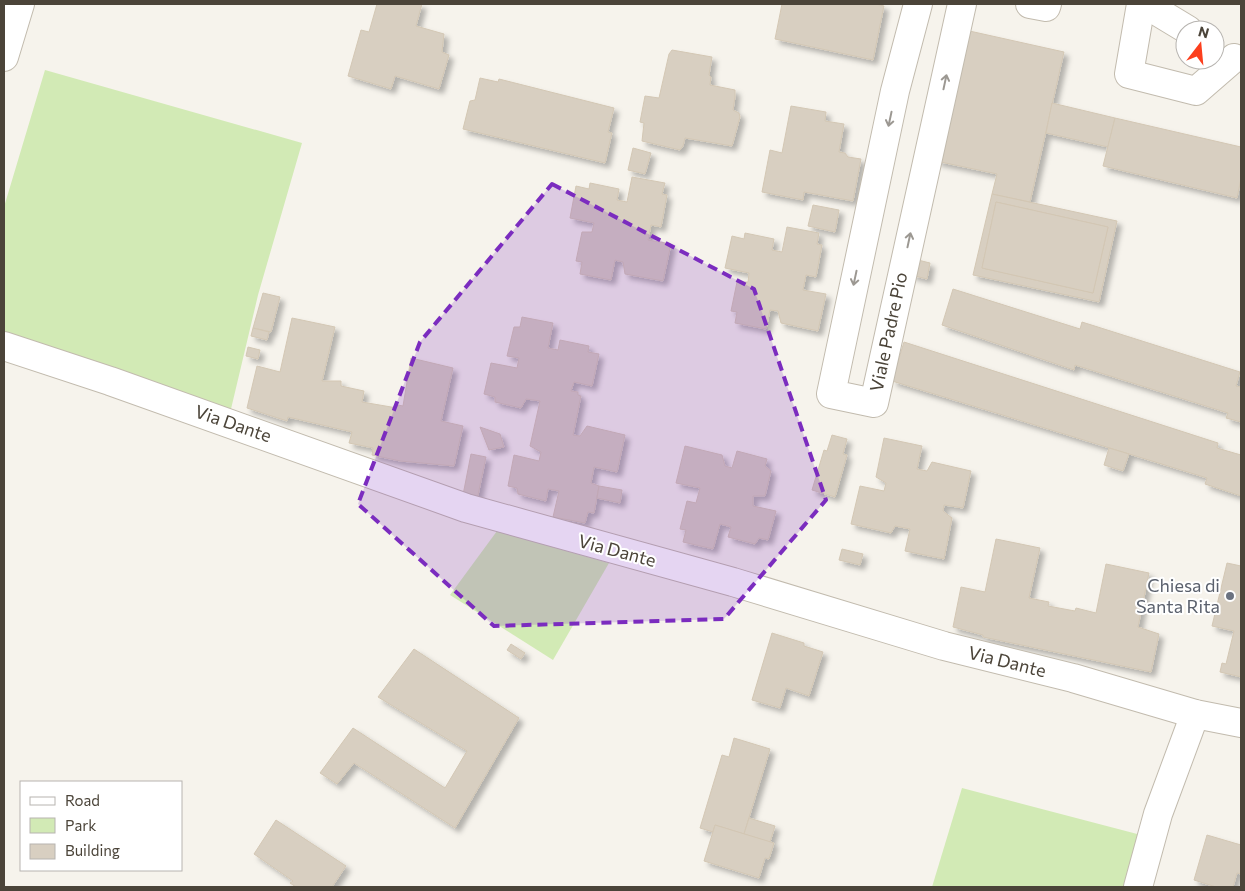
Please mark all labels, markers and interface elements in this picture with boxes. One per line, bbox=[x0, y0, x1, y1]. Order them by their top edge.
north arrow bbox=[1175, 20, 1225, 70]
text: N bbox=[1196, 22, 1211, 42]
one-way arrow bbox=[940, 74, 950, 90]
one-way arrow bbox=[884, 111, 894, 127]
one-way arrow bbox=[905, 233, 915, 249]
one-way arrow bbox=[850, 270, 860, 286]
street label: Viale Padre Pio bbox=[865, 270, 911, 394]
street label: Via Dante bbox=[192, 400, 275, 446]
street label: Via Dante bbox=[576, 529, 659, 571]
place label: Chiesa di Santa Rita bbox=[1136, 574, 1220, 617]
marker: Chiesa di Santa Rita bbox=[1224, 590, 1236, 602]
street label: Via Dante bbox=[966, 641, 1049, 681]
legend bbox=[20, 781, 182, 871]
text: Road bbox=[65, 791, 100, 809]
text: Park bbox=[65, 816, 96, 834]
text: Building bbox=[65, 841, 120, 859]

